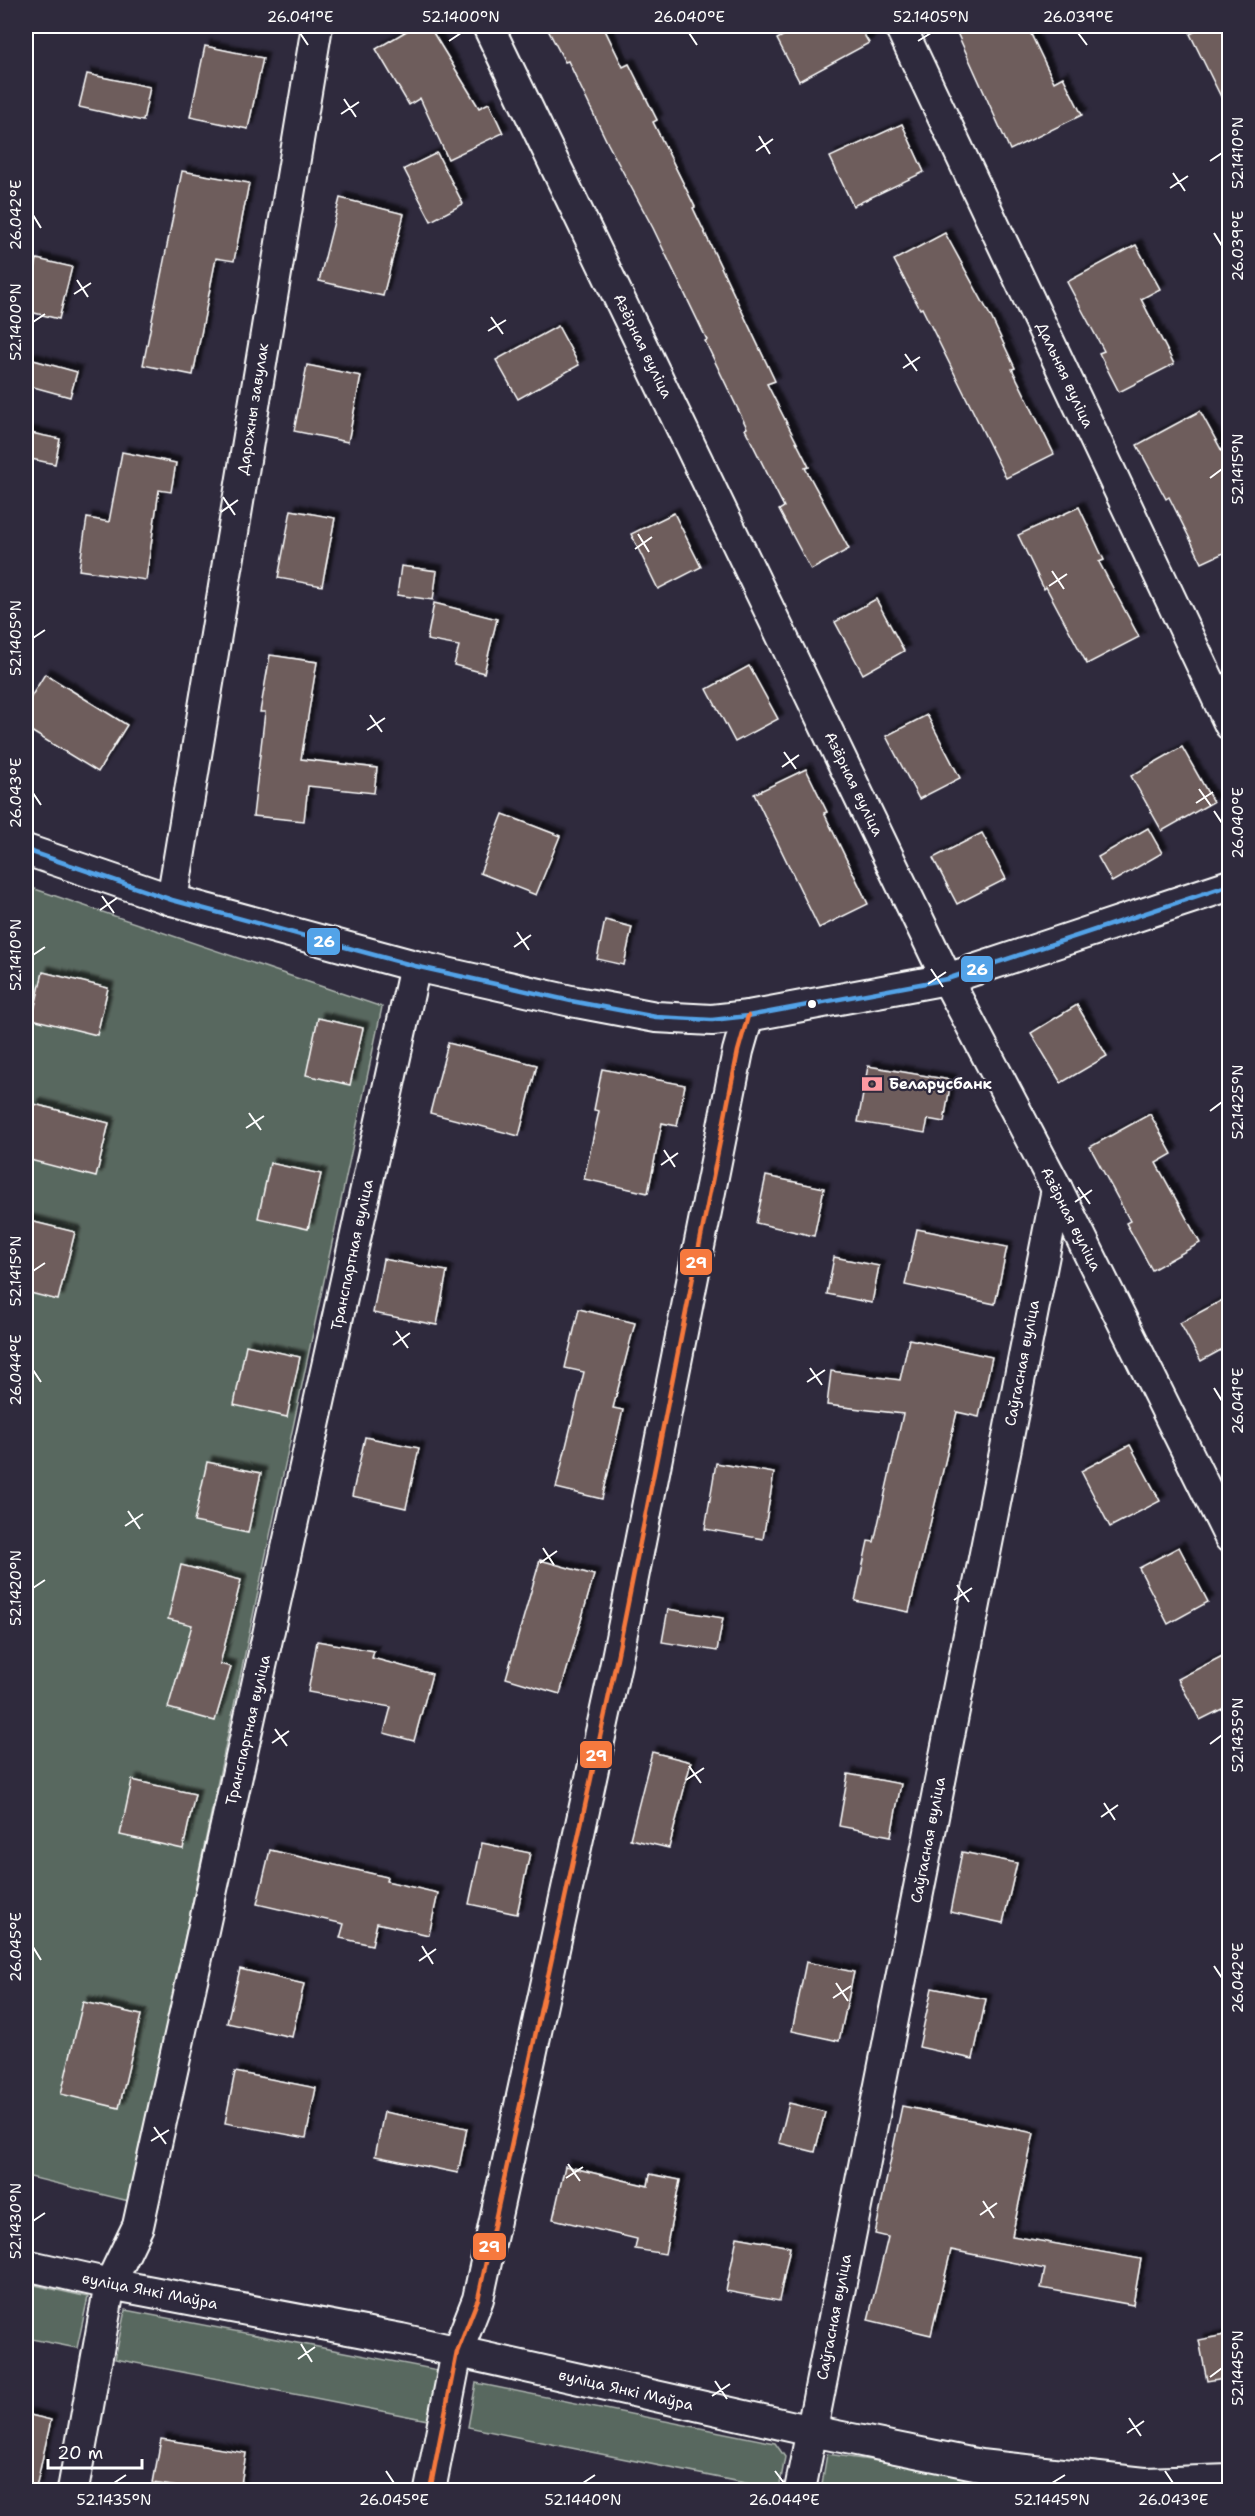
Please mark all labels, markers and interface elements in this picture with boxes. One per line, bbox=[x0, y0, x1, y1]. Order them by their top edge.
text: 26.041°E bbox=[267, 7, 333, 27]
text: 52.1400°N bbox=[422, 7, 500, 27]
text: 26.040°E bbox=[653, 7, 725, 27]
text: 52.1405°N bbox=[893, 7, 969, 27]
text: 26.039°E bbox=[1043, 7, 1113, 27]
text: 52.1410°N bbox=[1228, 117, 1248, 189]
text: 26.042°E bbox=[6, 180, 26, 250]
text: 26.039°E bbox=[1228, 211, 1248, 281]
text: 52.1400°N bbox=[6, 283, 26, 361]
street label: Азёрная вуліца bbox=[609, 290, 677, 402]
street label: Дальняя вуліца bbox=[1032, 319, 1099, 432]
street label: Дарожны завулак bbox=[233, 342, 273, 476]
text: 52.1415°N bbox=[1228, 433, 1248, 505]
text: 52.1405°N bbox=[6, 600, 26, 676]
street label: Азёрная вуліца bbox=[820, 728, 888, 840]
text: 26.043°E bbox=[6, 758, 26, 828]
text: 26.040°E bbox=[1228, 787, 1248, 859]
text: 52.1410°N bbox=[6, 919, 26, 991]
line badge: 26 bbox=[306, 927, 341, 956]
text: 26 bbox=[313, 931, 335, 952]
line badge: 26 bbox=[960, 955, 994, 983]
text: 26 bbox=[966, 959, 988, 980]
unlabelled marker bbox=[806, 998, 818, 1010]
text: 52.1425°N bbox=[1228, 1065, 1248, 1139]
bank icon: Беларусбанк bbox=[860, 1072, 884, 1096]
place label: Беларусбанк bbox=[889, 1074, 993, 1094]
street label: Азёрная вуліца bbox=[1036, 1164, 1106, 1275]
street label: Транспартная вуліца bbox=[326, 1177, 378, 1332]
text: 52.1415°N bbox=[6, 1235, 26, 1307]
line badge: 29 bbox=[679, 1248, 713, 1276]
text: 29 bbox=[685, 1252, 707, 1273]
street label: Саўгасная вуліца bbox=[1000, 1298, 1044, 1428]
text: 26.044°E bbox=[6, 1334, 26, 1406]
text: 26.041°E bbox=[1228, 1368, 1248, 1434]
text: 52.1420°N bbox=[6, 1550, 26, 1626]
street label: Транспартная вуліца bbox=[221, 1652, 275, 1807]
text: 52.1435°N bbox=[1228, 1698, 1248, 1772]
line badge: 29 bbox=[579, 1740, 613, 1769]
text: 29 bbox=[585, 1745, 607, 1766]
street label: Саўгасная вуліца bbox=[906, 1775, 950, 1905]
text: 26.045°E bbox=[6, 1912, 26, 1982]
text: 26.042°E bbox=[1228, 1943, 1248, 2013]
text: 52.1430°N bbox=[6, 2183, 26, 2259]
line badge: 29 bbox=[472, 2232, 507, 2261]
text: 29 bbox=[478, 2236, 500, 2257]
street label: Саўгасная вуліца bbox=[812, 2252, 856, 2382]
street label: вуліца Янкі Маўра bbox=[80, 2268, 220, 2314]
text: 52.1445°N bbox=[1228, 2330, 1248, 2406]
street label: вуліца Янкі Маўра bbox=[557, 2365, 696, 2415]
scale bar bbox=[48, 2432, 142, 2470]
text: 20 m bbox=[57, 2441, 103, 2465]
text: 52.1435°N bbox=[77, 2490, 151, 2510]
text: 26.045°E bbox=[359, 2490, 429, 2510]
text: 52.1440°N bbox=[544, 2490, 622, 2510]
text: 26.044°E bbox=[748, 2490, 820, 2510]
text: 52.1445°N bbox=[1014, 2490, 1090, 2510]
text: 26.043°E bbox=[1138, 2490, 1208, 2510]

